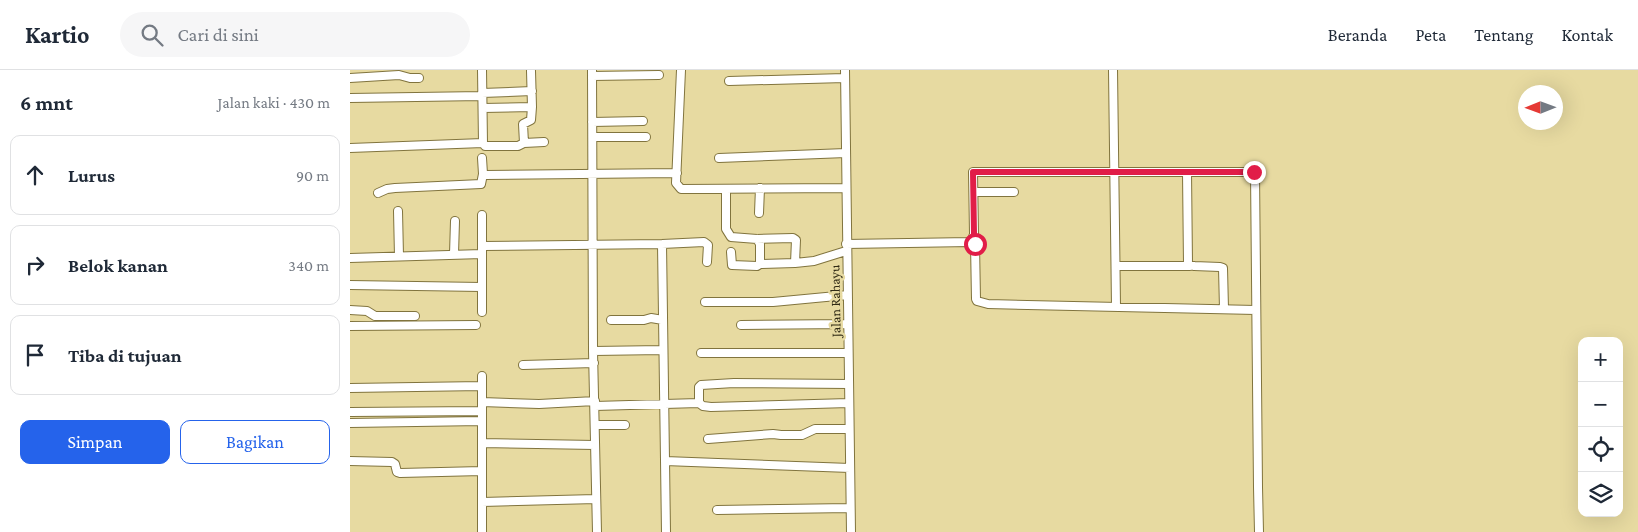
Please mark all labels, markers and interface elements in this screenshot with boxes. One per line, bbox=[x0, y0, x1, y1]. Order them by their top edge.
search box bbox=[120, 12, 470, 57]
text: Kartio bbox=[25, 21, 90, 48]
icon: search bbox=[138, 21, 166, 49]
text: Cari di sini bbox=[178, 24, 259, 45]
text: Beranda bbox=[1328, 25, 1387, 45]
text: Peta bbox=[1415, 25, 1446, 45]
text: Tentang bbox=[1474, 25, 1533, 45]
text: Kontak bbox=[1561, 25, 1613, 45]
north arrow bbox=[1518, 85, 1563, 130]
text: 6 mnt bbox=[20, 91, 73, 115]
text: Jalan kaki · 430 m bbox=[218, 94, 330, 111]
icon: ahead bbox=[21, 161, 49, 189]
route end bbox=[1243, 161, 1266, 184]
text: Lurus bbox=[68, 165, 115, 186]
text: 90 m bbox=[296, 167, 329, 184]
route start bbox=[964, 233, 987, 256]
icon: right bbox=[21, 251, 49, 279]
text: Belok kanan bbox=[68, 255, 168, 276]
text: 340 m bbox=[288, 257, 329, 274]
street label: Jalan Rahayu bbox=[826, 264, 844, 340]
map controls bbox=[1578, 337, 1623, 517]
button: + bbox=[1578, 337, 1623, 382]
icon: arrive bbox=[21, 341, 49, 369]
text: Tiba di tujuan bbox=[68, 345, 182, 366]
button: − bbox=[1578, 382, 1623, 427]
button: Simpan bbox=[20, 420, 170, 464]
button: Bagikan bbox=[180, 420, 330, 464]
button: locate bbox=[1578, 427, 1623, 472]
button: layers bbox=[1578, 472, 1623, 517]

